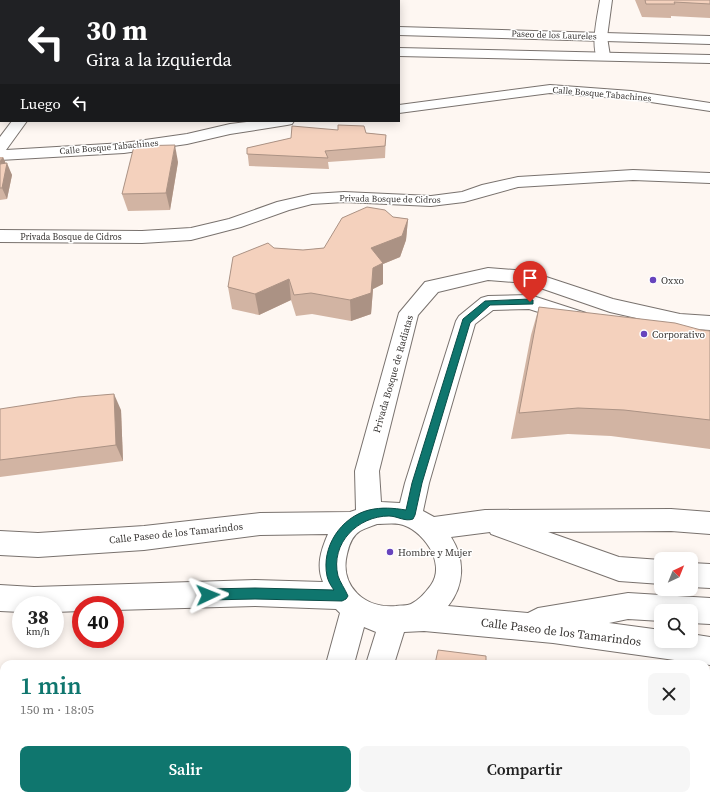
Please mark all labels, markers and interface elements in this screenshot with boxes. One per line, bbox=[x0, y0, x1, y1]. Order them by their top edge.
text: 30 m bbox=[86, 11, 148, 49]
icon: left bbox=[20, 16, 72, 68]
street label: Paseo de los Laureles bbox=[511, 28, 597, 42]
text: Gira a la izquierda bbox=[86, 47, 232, 72]
street label: Calle Bosque Tabachines bbox=[552, 84, 652, 104]
icon: left bbox=[69, 92, 91, 114]
text: Luego bbox=[20, 93, 61, 114]
street label: Calle Bosque Tabachines bbox=[59, 137, 159, 157]
street label: Privada Bosque de Cidros bbox=[339, 192, 441, 206]
street label: Privada Bosque de Cidros bbox=[20, 231, 122, 243]
pin bbox=[513, 261, 547, 302]
icon: arrive bbox=[519, 267, 541, 289]
place label: Oxxo bbox=[661, 274, 684, 287]
marker: Oxxo bbox=[648, 275, 658, 285]
street label: Privada Bosque de Radiatas bbox=[370, 314, 416, 434]
place label: Corporativo bbox=[652, 328, 705, 341]
marker: Corporativo bbox=[639, 329, 649, 339]
street label: Calle Paseo de los Tamarindos bbox=[108, 520, 244, 546]
place label: Hombre y Mujer bbox=[398, 546, 472, 559]
marker: Hombre y Mujer bbox=[385, 547, 395, 557]
north arrow bbox=[654, 552, 698, 596]
map controls bbox=[654, 552, 698, 648]
position arrow bbox=[187, 574, 229, 616]
speed limit sign: 40 bbox=[72, 596, 124, 648]
text: 38 bbox=[27, 603, 49, 631]
button: search bbox=[654, 604, 698, 648]
street label: Calle Paseo de los Tamarindos bbox=[480, 614, 642, 650]
text: km/h bbox=[26, 625, 50, 638]
text: 1 min bbox=[20, 669, 82, 702]
button: close bbox=[648, 673, 690, 715]
text: 150 m · 18:05 bbox=[20, 701, 94, 718]
button: Salir bbox=[20, 746, 351, 792]
button: Compartir bbox=[359, 746, 690, 792]

